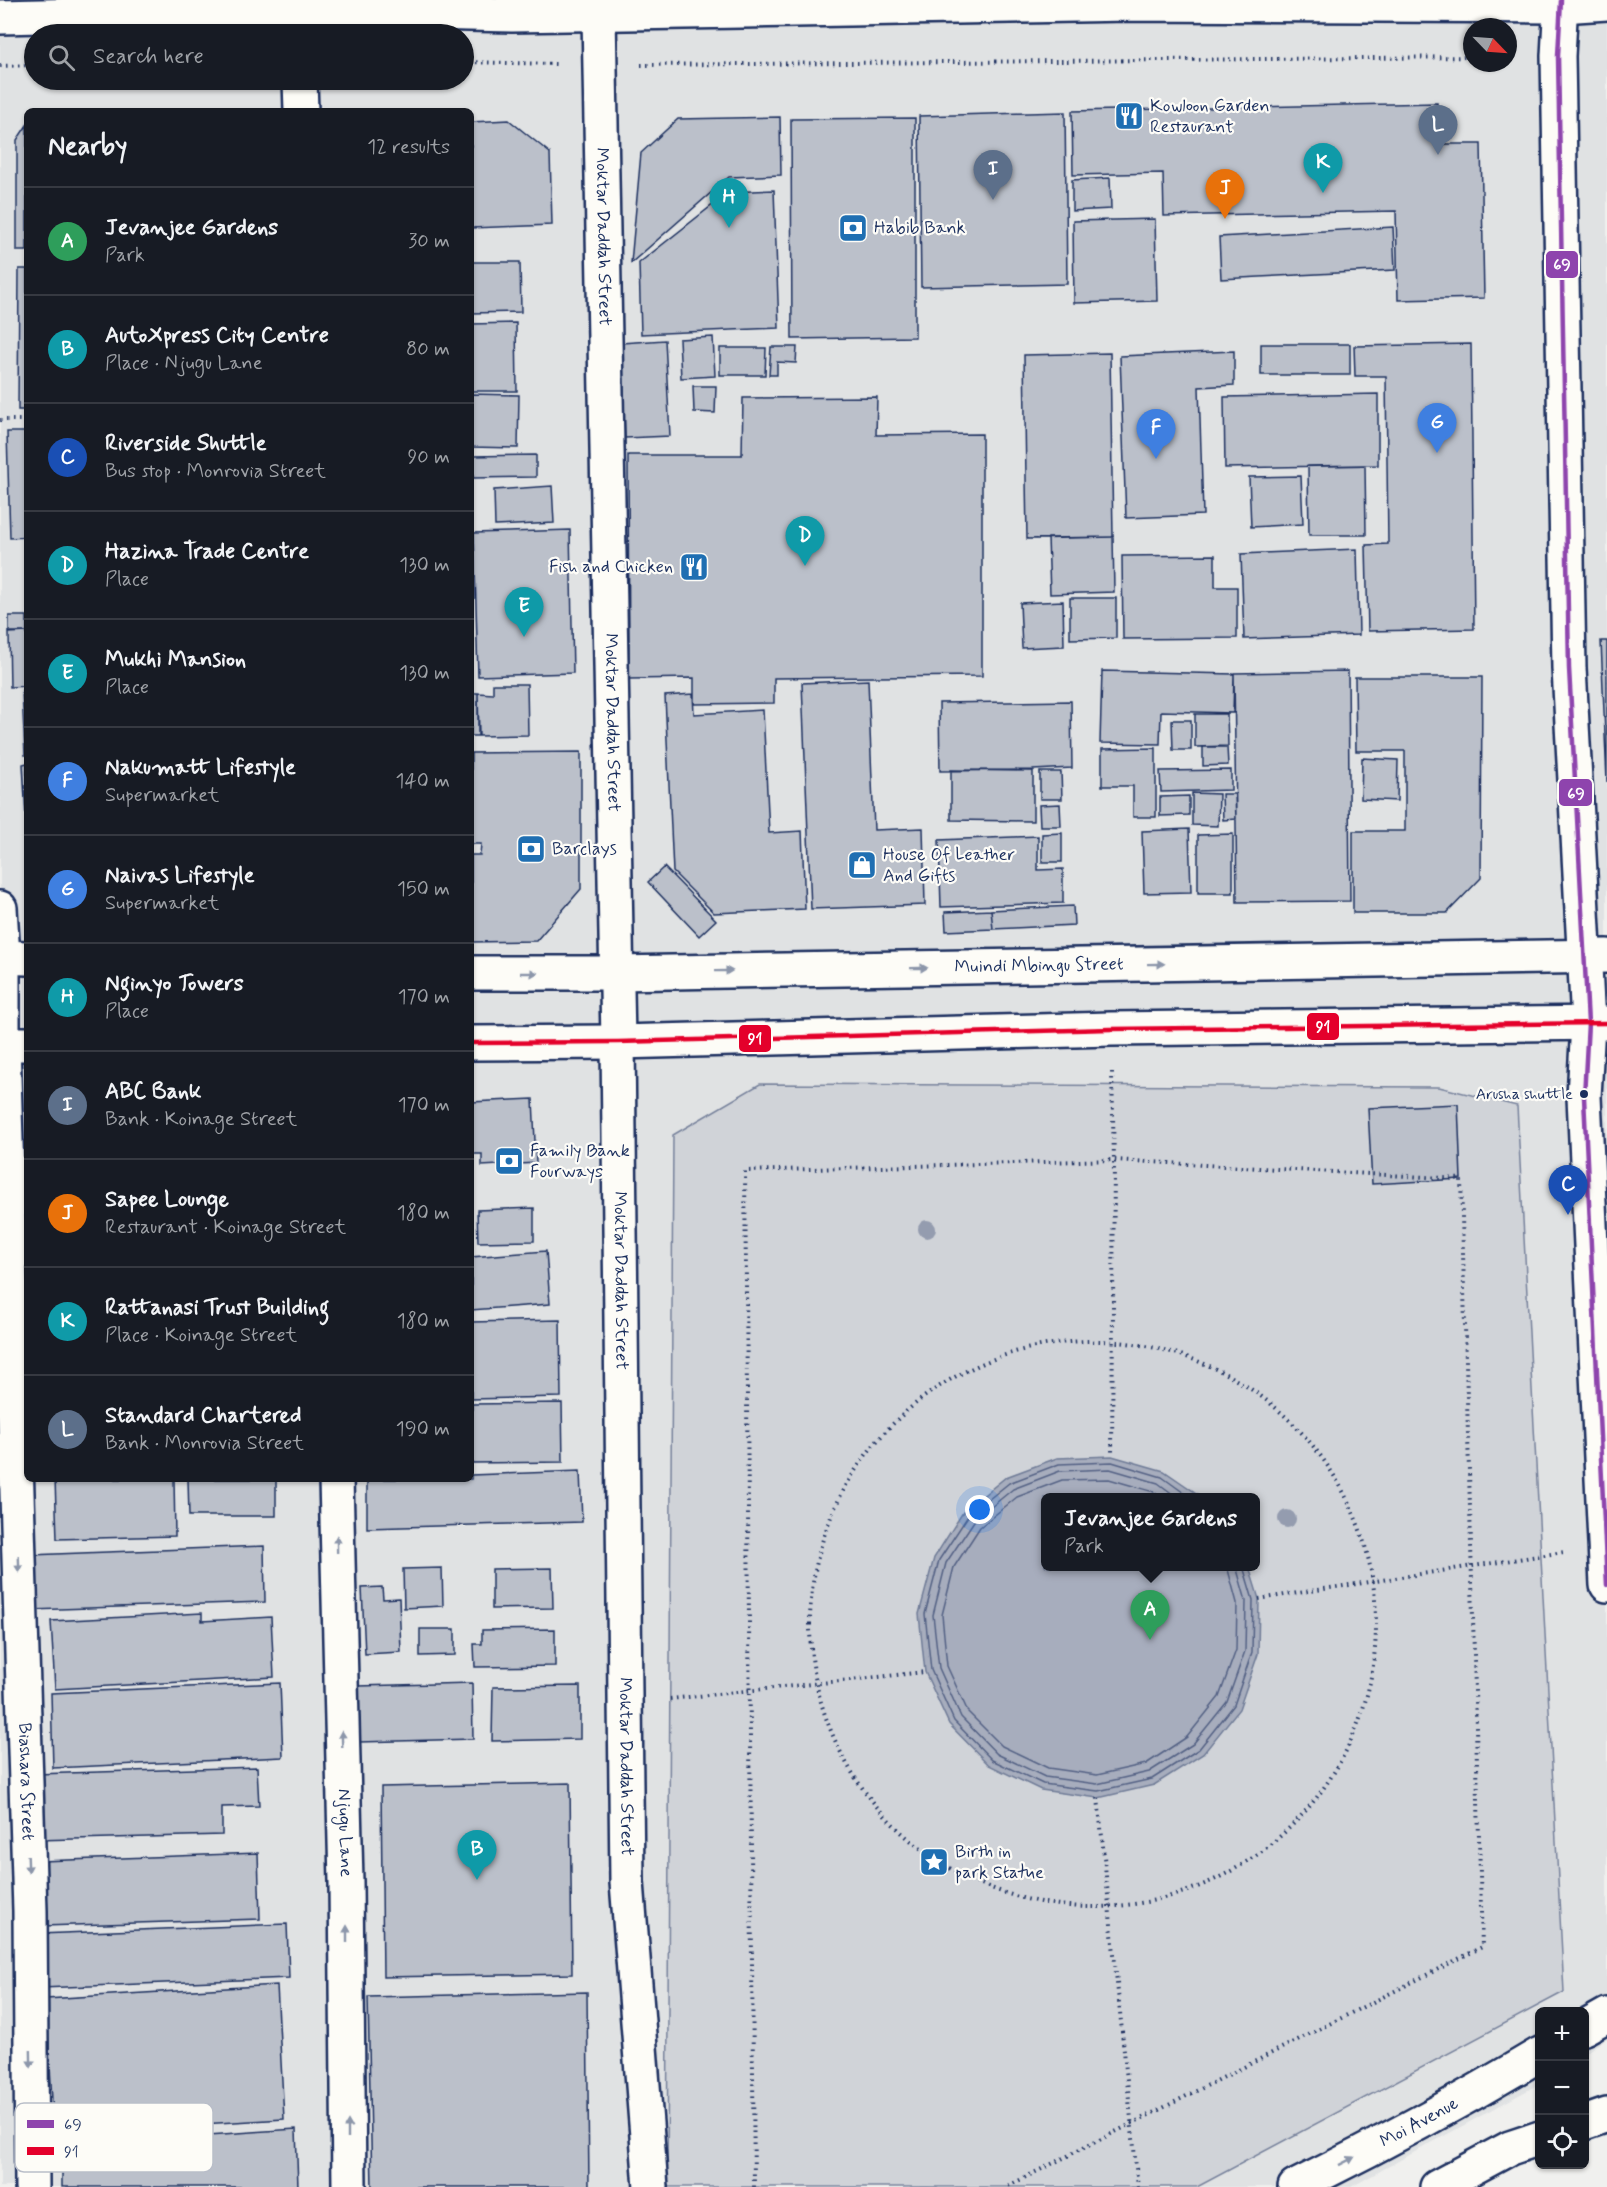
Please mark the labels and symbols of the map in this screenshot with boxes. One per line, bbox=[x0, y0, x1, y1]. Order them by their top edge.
north arrow bbox=[1463, 18, 1517, 72]
place label: Kowloon Garden Restaurant bbox=[1150, 94, 1270, 139]
restaurant icon: Kowloon Garden Restaurant bbox=[1113, 100, 1145, 132]
pin: L bbox=[1418, 106, 1458, 155]
pin: K bbox=[1304, 144, 1342, 193]
street label: Moktar Daddah Street bbox=[589, 147, 617, 326]
pin: I bbox=[974, 150, 1012, 200]
pin: J bbox=[1206, 170, 1244, 219]
pin: H bbox=[710, 178, 748, 228]
bank icon: Habib Bank bbox=[837, 212, 869, 244]
place label: Habib Bank bbox=[874, 216, 966, 240]
line badge: 69 bbox=[1545, 250, 1579, 279]
text: 69 bbox=[1553, 255, 1571, 276]
pin: G bbox=[1418, 404, 1456, 453]
pin: F bbox=[1136, 410, 1176, 459]
pin: D bbox=[786, 516, 824, 566]
restaurant icon: Fish and Chicken bbox=[678, 551, 710, 583]
place label: Fish and Chicken bbox=[549, 555, 673, 579]
pin: E bbox=[504, 588, 544, 637]
street label: Moktar Daddah Street bbox=[598, 633, 626, 812]
line badge: 69 bbox=[1558, 778, 1593, 807]
text: 69 bbox=[1567, 784, 1585, 805]
bank icon: Barclays bbox=[515, 833, 547, 865]
place label: Barclays bbox=[552, 837, 617, 861]
place label: House Of Leather And Gifts bbox=[883, 843, 1015, 888]
shop icon: House Of Leather And Gifts bbox=[846, 849, 878, 881]
street label: Muindi Mbingu Street bbox=[954, 952, 1124, 979]
one-way arrow bbox=[1147, 959, 1166, 969]
one-way arrow bbox=[910, 963, 929, 973]
one-way arrow bbox=[715, 966, 734, 976]
one-way arrow bbox=[520, 968, 539, 978]
line badge: 91 bbox=[1306, 1012, 1340, 1041]
text: 91 bbox=[1316, 1017, 1330, 1038]
line badge: 91 bbox=[738, 1024, 772, 1053]
text: 91 bbox=[748, 1029, 762, 1050]
place label: Arusha shuttle bbox=[1476, 1084, 1573, 1105]
marker: Arusha shuttle bbox=[1578, 1088, 1590, 1100]
place label: Family Bank Fourways bbox=[530, 1139, 630, 1184]
bank icon: Family Bank Fourways bbox=[493, 1145, 525, 1177]
pin: C bbox=[1548, 1166, 1588, 1215]
street label: Moktar Daddah Street bbox=[608, 1191, 634, 1370]
your location bbox=[965, 1495, 994, 1524]
one-way arrow bbox=[333, 1534, 342, 1553]
one-way arrow bbox=[14, 1554, 24, 1573]
pin: A bbox=[1130, 1590, 1170, 1640]
street label: Moktar Daddah Street bbox=[613, 1677, 639, 1856]
street label: Biashara Street bbox=[12, 1722, 40, 1841]
one-way arrow bbox=[338, 1729, 347, 1748]
street label: Njugu Lane bbox=[331, 1788, 358, 1878]
pin: B bbox=[458, 1830, 496, 1880]
place label: Birth in park Statue bbox=[955, 1840, 1044, 1885]
place icon: Birth in park Statue bbox=[918, 1846, 950, 1878]
one-way arrow bbox=[23, 1854, 33, 1873]
one-way arrow bbox=[342, 1924, 351, 1943]
one-way arrow bbox=[26, 2049, 36, 2068]
street label: Moi Avenue bbox=[1376, 2092, 1463, 2154]
legend bbox=[15, 2103, 213, 2172]
text: 69 bbox=[64, 2115, 82, 2136]
one-way arrow bbox=[343, 2119, 353, 2138]
text: 91 bbox=[64, 2142, 79, 2163]
one-way arrow bbox=[1339, 2156, 1356, 2166]

